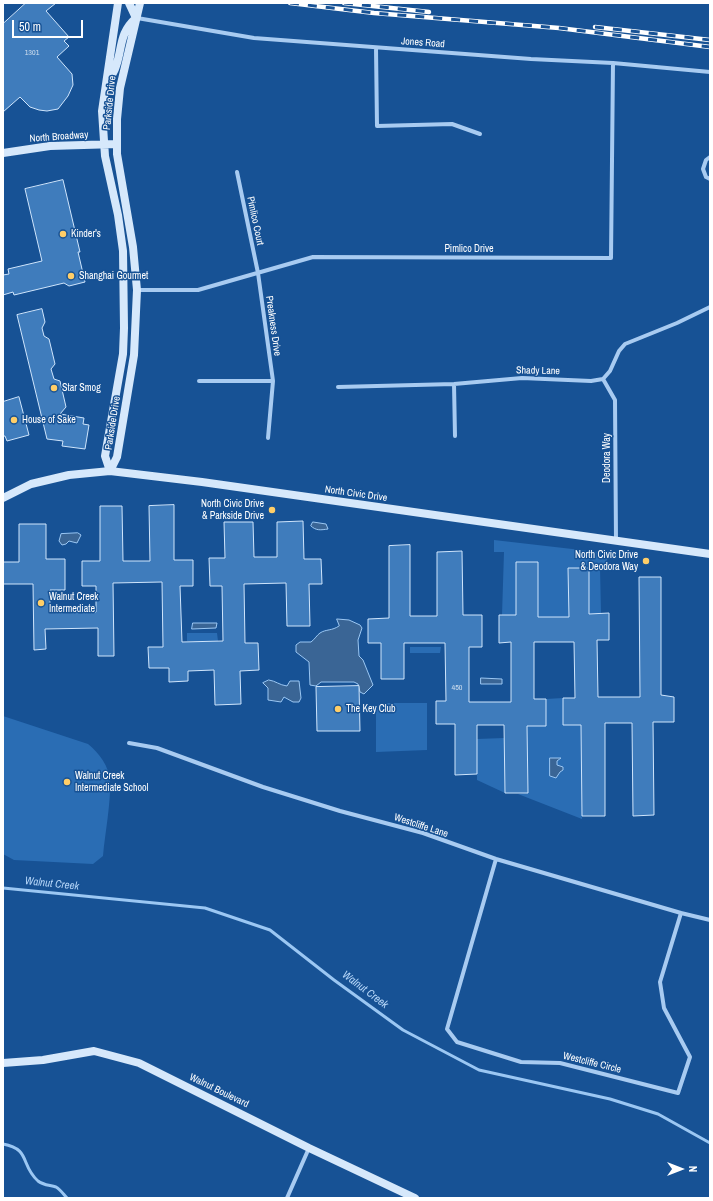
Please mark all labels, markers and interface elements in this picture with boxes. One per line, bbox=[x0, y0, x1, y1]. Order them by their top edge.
scale bar bbox=[14, 12, 85, 38]
text: 50 m bbox=[19, 19, 41, 35]
street label: Jones Road bbox=[401, 35, 445, 51]
house number: 1301 bbox=[25, 48, 39, 58]
street label: Parkside Drive bbox=[101, 75, 119, 131]
street label: North Broadway bbox=[29, 129, 89, 145]
street label: Pimlico Court bbox=[244, 195, 266, 247]
place label: Kinder's bbox=[71, 228, 101, 240]
marker: Kinder's bbox=[58, 229, 68, 239]
street label: Pimlico Drive bbox=[444, 243, 494, 255]
place label: Shanghai Gourmet bbox=[79, 270, 148, 282]
marker: Shanghai Gourmet bbox=[66, 271, 76, 281]
street label: Preakness Drive bbox=[263, 295, 283, 357]
street label: Shady Lane bbox=[516, 365, 560, 377]
place label: Star Smog bbox=[62, 382, 101, 394]
marker: Star Smog bbox=[49, 383, 59, 393]
street label: Parkside Drive bbox=[103, 395, 123, 451]
place label: House of Sake bbox=[22, 414, 76, 426]
marker: House of Sake bbox=[9, 415, 19, 425]
street label: Deodora Way bbox=[601, 433, 613, 483]
street label: North Civic Drive bbox=[324, 484, 388, 504]
place label: North Civic Drive & Parkside Drive bbox=[201, 498, 264, 522]
marker: North Civic Drive & Parkside Drive bbox=[267, 505, 277, 515]
place label: North Civic Drive & Deodora Way bbox=[575, 549, 638, 572]
marker: North Civic Drive & Deodora Way bbox=[641, 556, 651, 566]
place label: Walnut Creek Intermediate bbox=[49, 591, 98, 614]
marker: Walnut Creek Intermediate bbox=[36, 598, 46, 608]
house number: 450 bbox=[452, 683, 462, 693]
place label: The Key Club bbox=[346, 703, 396, 715]
marker: The Key Club bbox=[333, 704, 343, 714]
place label: Walnut Creek Intermediate School bbox=[75, 770, 148, 794]
marker: Walnut Creek Intermediate School bbox=[62, 777, 72, 787]
street label: Westcliffe Lane bbox=[392, 812, 450, 840]
water label: Walnut Creek bbox=[24, 875, 80, 893]
water label: Walnut Creek bbox=[339, 968, 391, 1012]
street label: Westcliffe Circle bbox=[562, 1050, 622, 1076]
street label: Walnut Boulevard bbox=[187, 1071, 251, 1111]
north arrow bbox=[661, 1149, 701, 1189]
text: N bbox=[686, 1166, 700, 1172]

